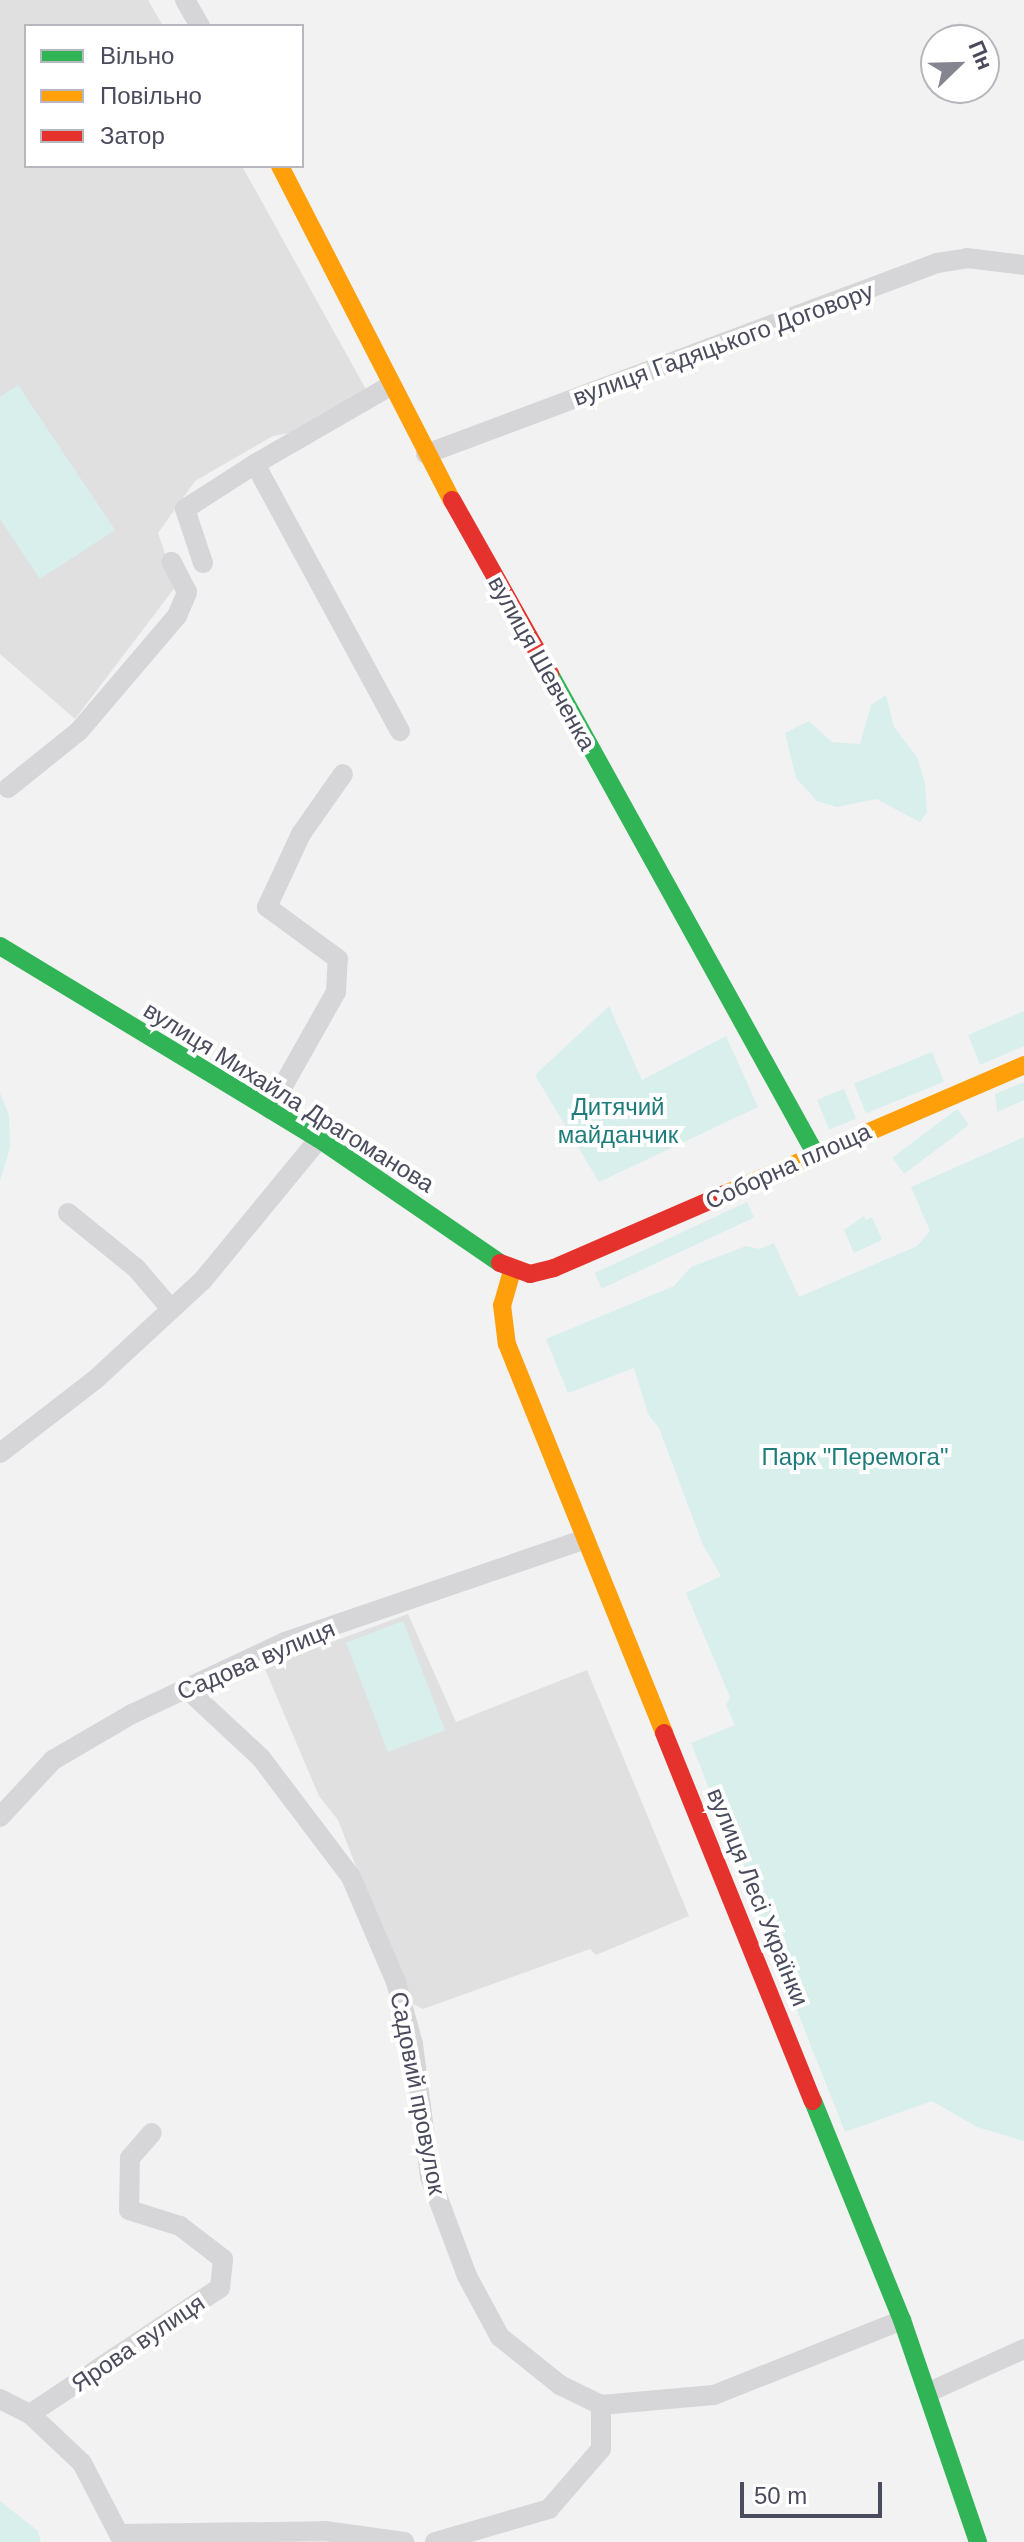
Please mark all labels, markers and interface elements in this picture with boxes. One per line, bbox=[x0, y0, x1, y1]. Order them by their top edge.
legend bbox=[24, 24, 304, 168]
north arrow bbox=[920, 24, 1000, 104]
text: Пн bbox=[964, 37, 998, 73]
text: Вільно bbox=[100, 42, 174, 69]
text: Повільно bbox=[100, 82, 202, 109]
text: Затор bbox=[100, 122, 165, 149]
street label: вулиця Гадяцького Договору bbox=[569, 276, 877, 412]
street label: вулиця Шевченка bbox=[482, 571, 602, 755]
street label: вулиця Михайла Драгоманова bbox=[138, 995, 440, 1199]
park label: Дитячий майданчик bbox=[558, 1093, 678, 1149]
street label: Соборна площа bbox=[701, 1117, 875, 1215]
park label: Парк "Перемога" bbox=[762, 1443, 948, 1471]
street label: Садова вулиця bbox=[173, 1614, 339, 1706]
street label: вулиця Лесі Українки bbox=[701, 1784, 815, 2010]
street label: Садовий провулок bbox=[384, 1989, 452, 2197]
street label: Ярова вулиця bbox=[66, 2288, 210, 2398]
scale bar bbox=[744, 2466, 886, 2516]
text: 50 m bbox=[754, 2482, 807, 2509]

